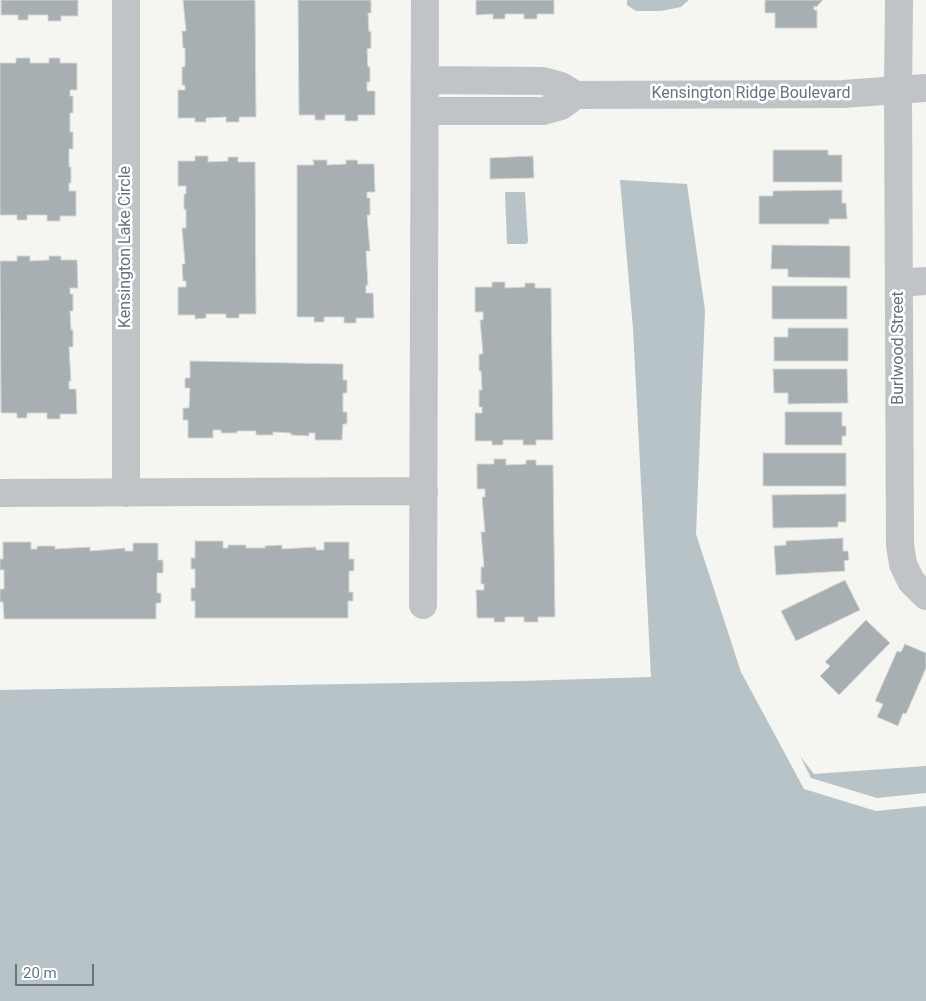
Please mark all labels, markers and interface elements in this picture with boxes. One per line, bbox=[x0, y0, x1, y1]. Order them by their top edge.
street label: Kensington Ridge Boulevard bbox=[651, 84, 851, 104]
street label: Kensington Lake Circle bbox=[116, 166, 136, 328]
street label: Burlwood Street bbox=[889, 291, 909, 405]
scale bar bbox=[18, 954, 96, 986]
text: 20 m bbox=[23, 964, 57, 982]

